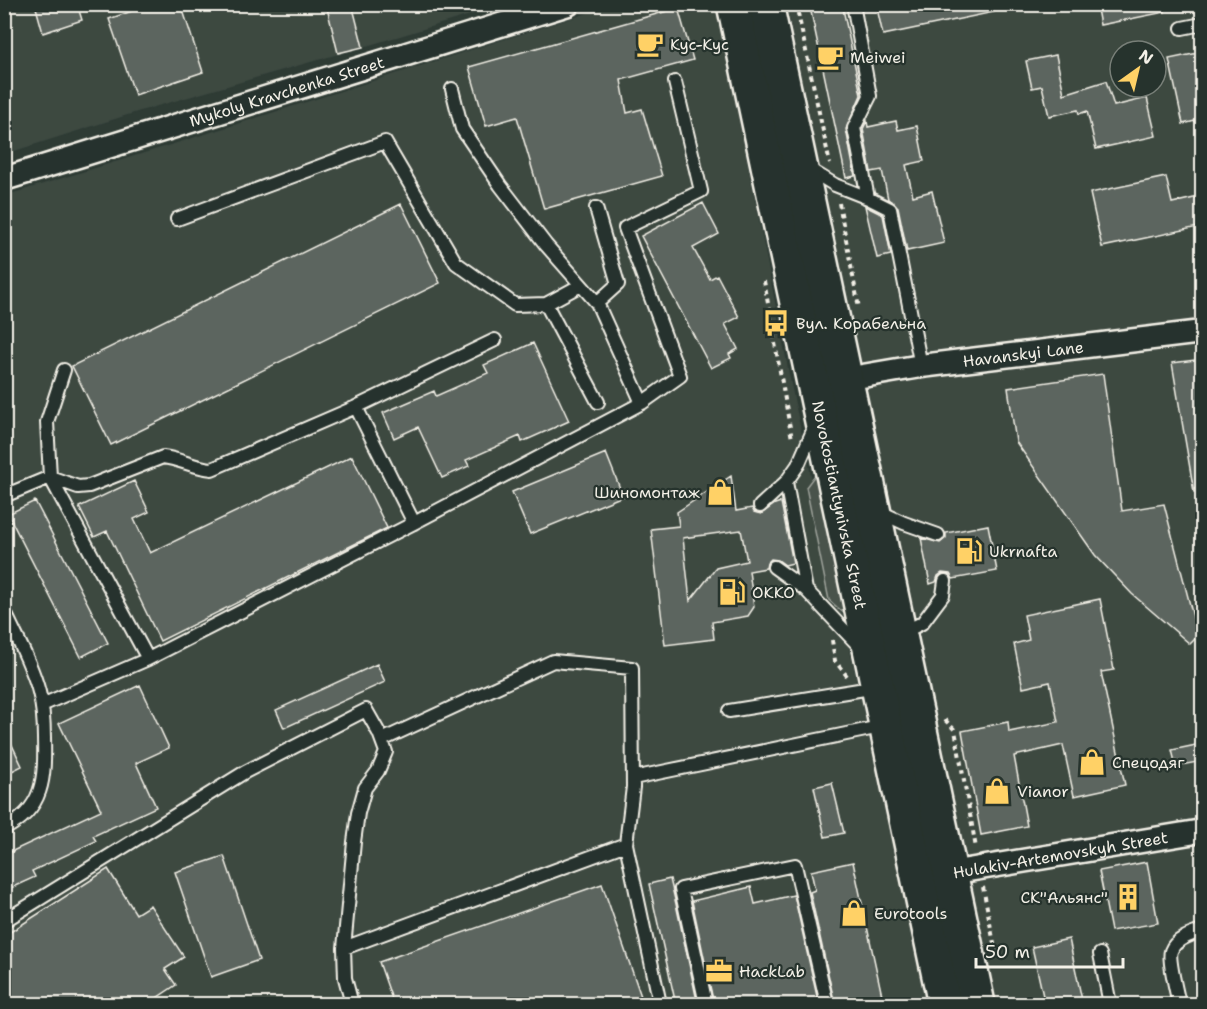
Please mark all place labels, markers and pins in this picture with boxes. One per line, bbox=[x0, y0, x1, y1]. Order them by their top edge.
cafe icon: Кус-Кус bbox=[635, 29, 665, 59]
place label: Кус-Кус bbox=[670, 34, 729, 55]
cafe icon: Meiwei bbox=[815, 42, 845, 72]
place label: Meiwei bbox=[850, 47, 906, 68]
bus stop icon: Вул. Корабельна bbox=[761, 308, 791, 338]
place label: Вул. Корабельна bbox=[796, 313, 926, 334]
shop icon: Шиномонтаж bbox=[705, 477, 735, 507]
place label: Шиномонтаж bbox=[594, 482, 700, 503]
fuel station icon: Ukrnafta bbox=[954, 536, 984, 566]
place label: Ukrnafta bbox=[989, 541, 1057, 562]
fuel station icon: OKKO bbox=[717, 577, 747, 607]
place label: OKKO bbox=[752, 582, 795, 603]
shop icon: Спецодяг bbox=[1077, 747, 1107, 777]
place label: Спецодяг bbox=[1112, 752, 1185, 773]
shop icon: Vianor bbox=[982, 776, 1012, 806]
place label: Vianor bbox=[1017, 781, 1069, 802]
building icon: CK"Альянс" bbox=[1113, 882, 1143, 912]
place label: CK"Альянс" bbox=[1020, 887, 1108, 908]
shop icon: Eurotools bbox=[839, 898, 869, 928]
place label: Eurotools bbox=[874, 903, 947, 924]
office icon: HackLab bbox=[704, 956, 734, 986]
place label: HackLab bbox=[739, 961, 805, 982]

